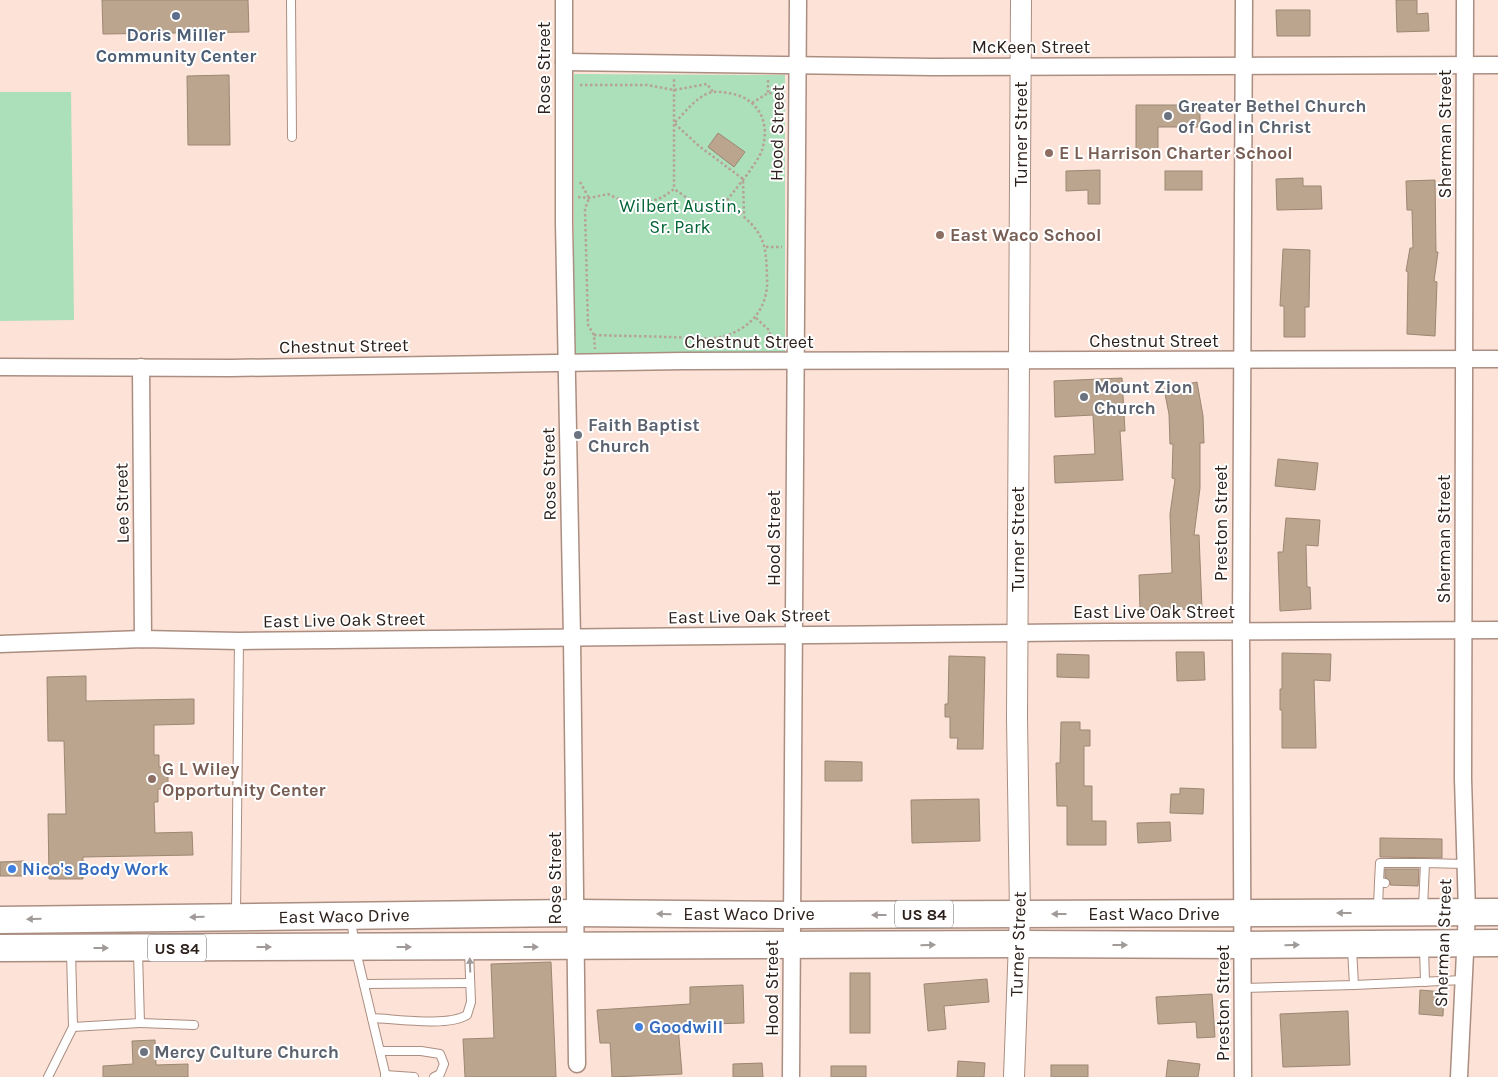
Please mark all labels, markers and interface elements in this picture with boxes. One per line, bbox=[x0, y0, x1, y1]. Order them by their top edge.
marker: Doris Miller Community Center bbox=[170, 10, 182, 22]
street label: Rose Street bbox=[533, 21, 555, 115]
place label: Doris Miller Community Center bbox=[96, 24, 256, 67]
street label: McKeen Street bbox=[972, 36, 1090, 58]
street label: Sherman Street bbox=[1434, 69, 1456, 198]
street label: Turner Street bbox=[1010, 81, 1032, 187]
street label: Hood Street bbox=[765, 85, 789, 181]
place label: Greater Bethel Church of God in Christ bbox=[1178, 95, 1366, 138]
marker: Greater Bethel Church of God in Christ bbox=[1162, 110, 1174, 122]
place label: E L Harrison Charter School bbox=[1059, 142, 1293, 164]
marker: E L Harrison Charter School bbox=[1043, 147, 1055, 159]
park label: Wilbert Austin, Sr. Park bbox=[619, 195, 741, 238]
place label: East Waco School bbox=[950, 224, 1101, 246]
marker: East Waco School bbox=[934, 229, 946, 241]
street label: Chestnut Street bbox=[1089, 330, 1219, 352]
street label: Chestnut Street bbox=[684, 331, 814, 353]
street label: Chestnut Street bbox=[279, 334, 409, 358]
place label: Mount Zion Church bbox=[1094, 376, 1193, 419]
marker: Mount Zion Church bbox=[1078, 391, 1090, 403]
place label: Faith Baptist Church bbox=[588, 414, 699, 457]
street label: Rose Street bbox=[537, 427, 561, 521]
marker: Faith Baptist Church bbox=[572, 429, 584, 441]
street label: Lee Street bbox=[110, 462, 134, 543]
street label: Preston Street bbox=[1210, 465, 1232, 581]
street label: Sherman Street bbox=[1433, 474, 1455, 603]
street label: Turner Street bbox=[1007, 486, 1029, 592]
street label: Hood Street bbox=[763, 490, 785, 586]
street label: East Live Oak Street bbox=[1073, 601, 1235, 623]
street label: East Live Oak Street bbox=[668, 604, 831, 628]
street label: East Live Oak Street bbox=[263, 608, 426, 632]
place label: G L Wiley Opportunity Center bbox=[162, 758, 326, 801]
marker: G L Wiley Opportunity Center bbox=[146, 773, 158, 785]
street label: Rose Street bbox=[544, 831, 566, 925]
place label: Nico's Body Work bbox=[22, 858, 169, 880]
marker: Nico's Body Work bbox=[6, 863, 18, 875]
street label: Sherman Street bbox=[1430, 878, 1456, 1008]
street label: Turner Street bbox=[1005, 891, 1031, 997]
road number: US 84 bbox=[895, 901, 953, 928]
street label: East Waco Drive bbox=[683, 903, 815, 925]
street label: East Waco Drive bbox=[1088, 903, 1220, 925]
street label: East Waco Drive bbox=[278, 904, 410, 928]
one-way arrow bbox=[656, 909, 672, 917]
one-way arrow bbox=[1336, 909, 1352, 917]
one-way arrow bbox=[1051, 910, 1067, 918]
one-way arrow bbox=[871, 911, 887, 919]
one-way arrow bbox=[189, 913, 205, 921]
one-way arrow bbox=[26, 915, 42, 923]
road number: US 84 bbox=[148, 934, 206, 961]
street label: Hood Street bbox=[761, 940, 783, 1036]
one-way arrow bbox=[921, 941, 937, 949]
one-way arrow bbox=[1112, 941, 1128, 949]
one-way arrow bbox=[1284, 941, 1300, 949]
one-way arrow bbox=[256, 943, 272, 951]
one-way arrow bbox=[396, 943, 412, 951]
one-way arrow bbox=[523, 943, 539, 951]
one-way arrow bbox=[93, 944, 109, 952]
street label: Preston Street bbox=[1212, 945, 1234, 1061]
one-way arrow bbox=[465, 957, 473, 973]
place label: Goodwill bbox=[649, 1016, 723, 1038]
marker: Goodwill bbox=[633, 1021, 645, 1033]
place label: Mercy Culture Church bbox=[154, 1041, 339, 1063]
marker: Mercy Culture Church bbox=[138, 1046, 150, 1058]

